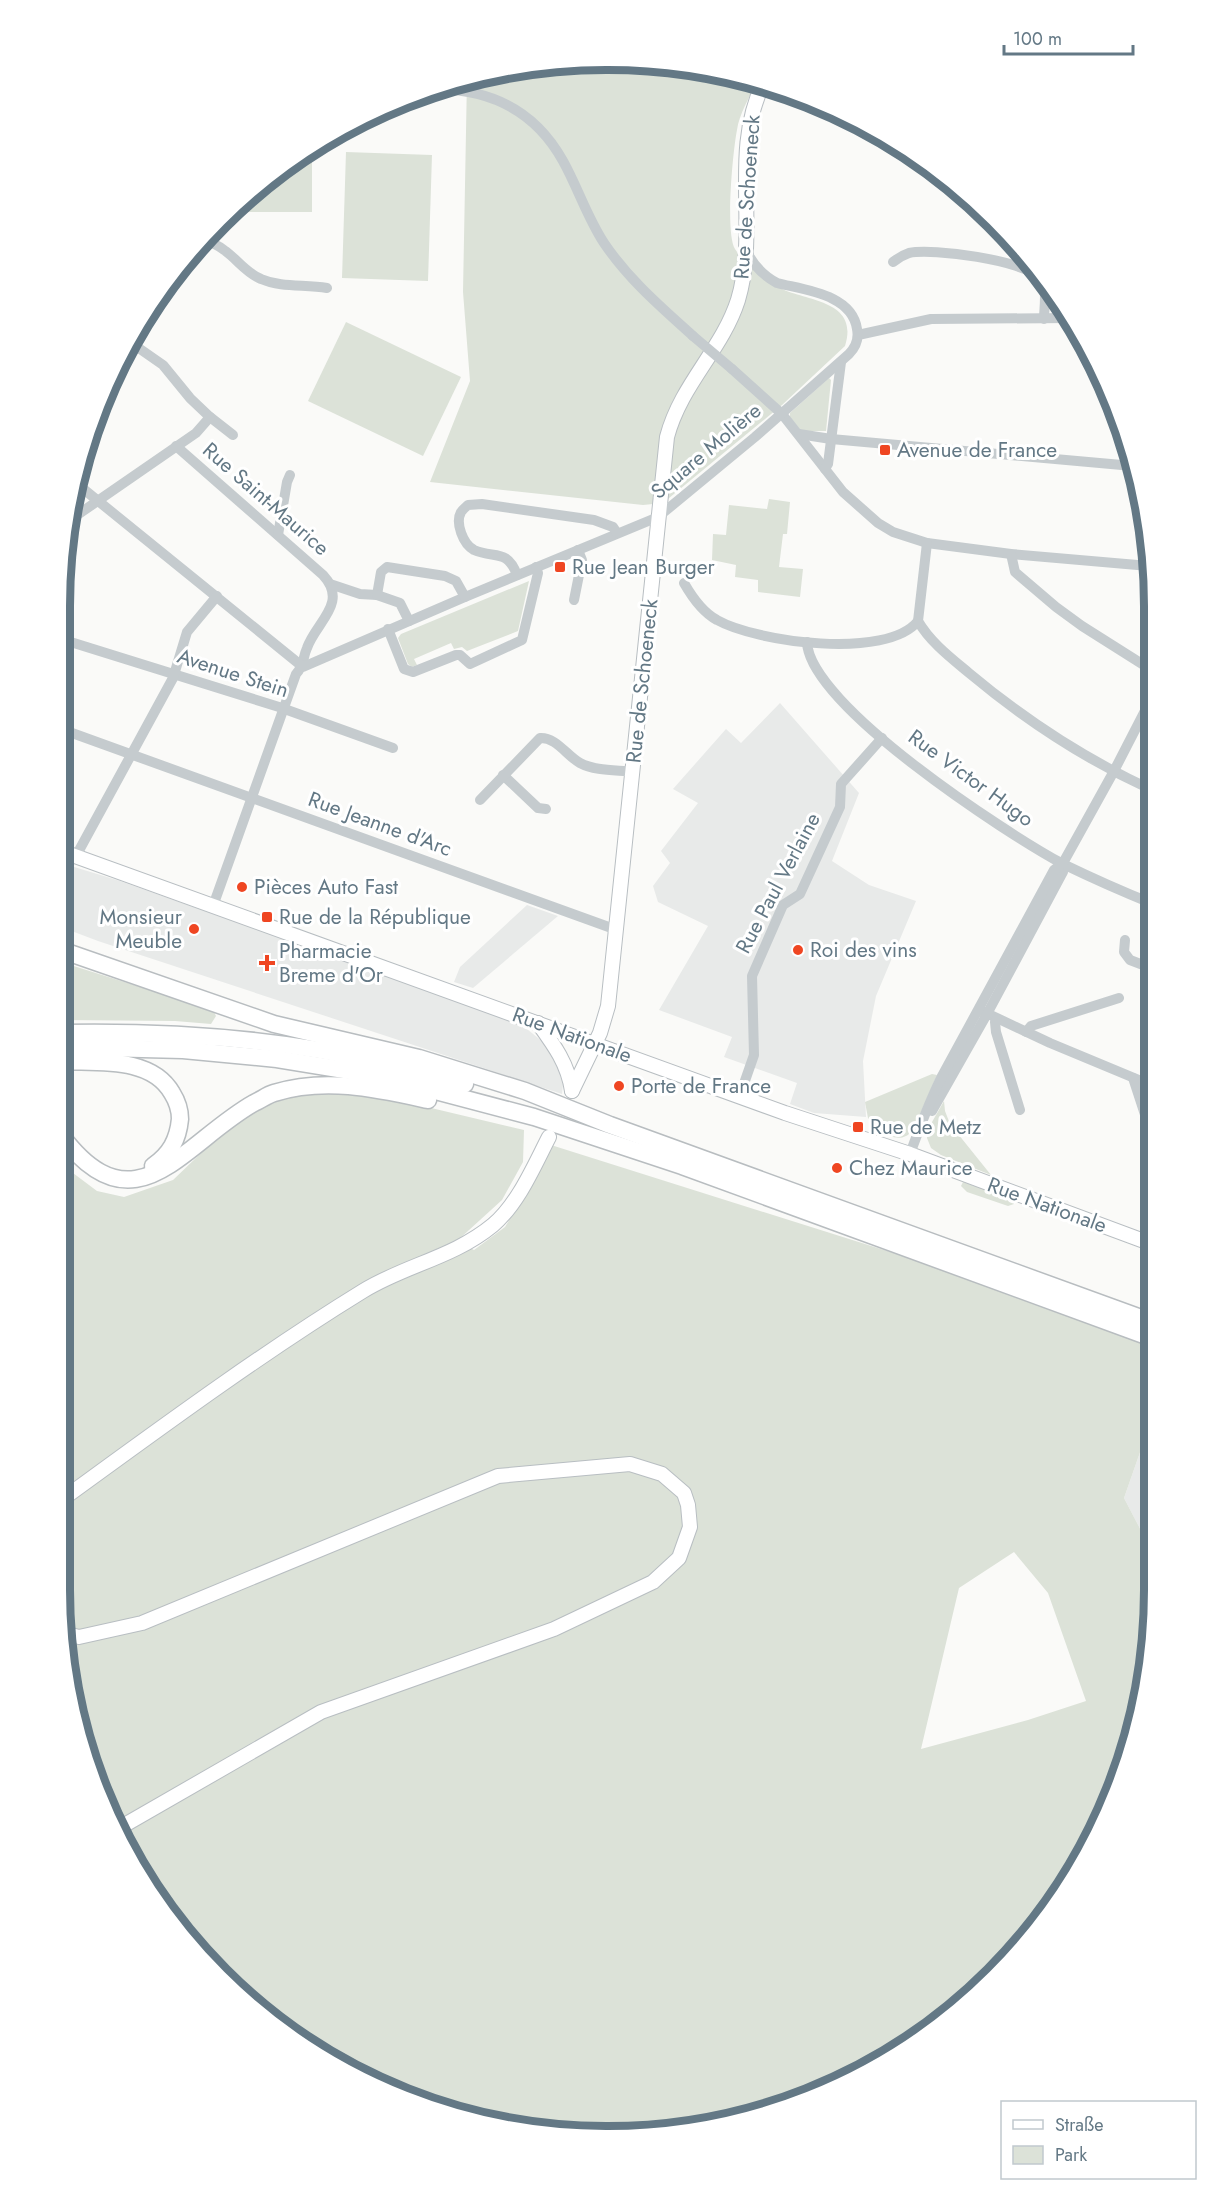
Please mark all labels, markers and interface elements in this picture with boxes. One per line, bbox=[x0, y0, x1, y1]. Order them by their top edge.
scale bar bbox=[1004, 18, 1133, 56]
text: 100 m bbox=[1013, 26, 1062, 52]
street label: Rue de Schoeneck bbox=[726, 113, 768, 280]
street label: Square Molière bbox=[644, 396, 768, 506]
street label: Rue Saint-Maurice bbox=[196, 435, 336, 563]
place label: Avenue de France bbox=[897, 435, 1057, 465]
marker: Avenue de France bbox=[878, 443, 892, 457]
place label: Rue Jean Burger bbox=[572, 552, 716, 582]
marker: Rue Jean Burger bbox=[553, 560, 567, 574]
street label: Rue de Schoeneck bbox=[618, 597, 666, 765]
street label: Avenue Stein bbox=[173, 641, 293, 705]
street label: Rue Victor Hugo bbox=[902, 722, 1040, 834]
street label: Rue Jeanne d'Arc bbox=[304, 784, 456, 864]
street label: Rue Paul Verlaine bbox=[728, 807, 828, 959]
place label: Pièces Auto Fast bbox=[254, 872, 398, 902]
marker: Pièces Auto Fast bbox=[235, 880, 249, 894]
place label: Monsieur Meuble bbox=[100, 902, 183, 956]
place label: Rue de la République bbox=[279, 902, 471, 932]
marker: Rue de la République bbox=[260, 910, 274, 924]
marker: Monsieur Meuble bbox=[187, 922, 201, 936]
place label: Roi des vins bbox=[810, 935, 917, 965]
place label: Pharmacie Breme d'Or bbox=[279, 936, 384, 990]
marker: Roi des vins bbox=[791, 943, 805, 957]
marker: Pharmacie Breme d'Or bbox=[260, 956, 274, 970]
street label: Rue Nationale bbox=[508, 1000, 636, 1071]
place label: Porte de France bbox=[631, 1071, 771, 1101]
marker: Porte de France bbox=[612, 1079, 626, 1093]
place label: Rue de Metz bbox=[870, 1112, 982, 1142]
marker: Rue de Metz bbox=[851, 1120, 865, 1134]
place label: Chez Maurice bbox=[849, 1153, 973, 1183]
marker: Chez Maurice bbox=[830, 1161, 844, 1175]
street label: Rue Nationale bbox=[983, 1170, 1111, 1241]
legend bbox=[1001, 2101, 1196, 2179]
text: Straße bbox=[1055, 2112, 1103, 2138]
text: Park bbox=[1055, 2142, 1087, 2168]

